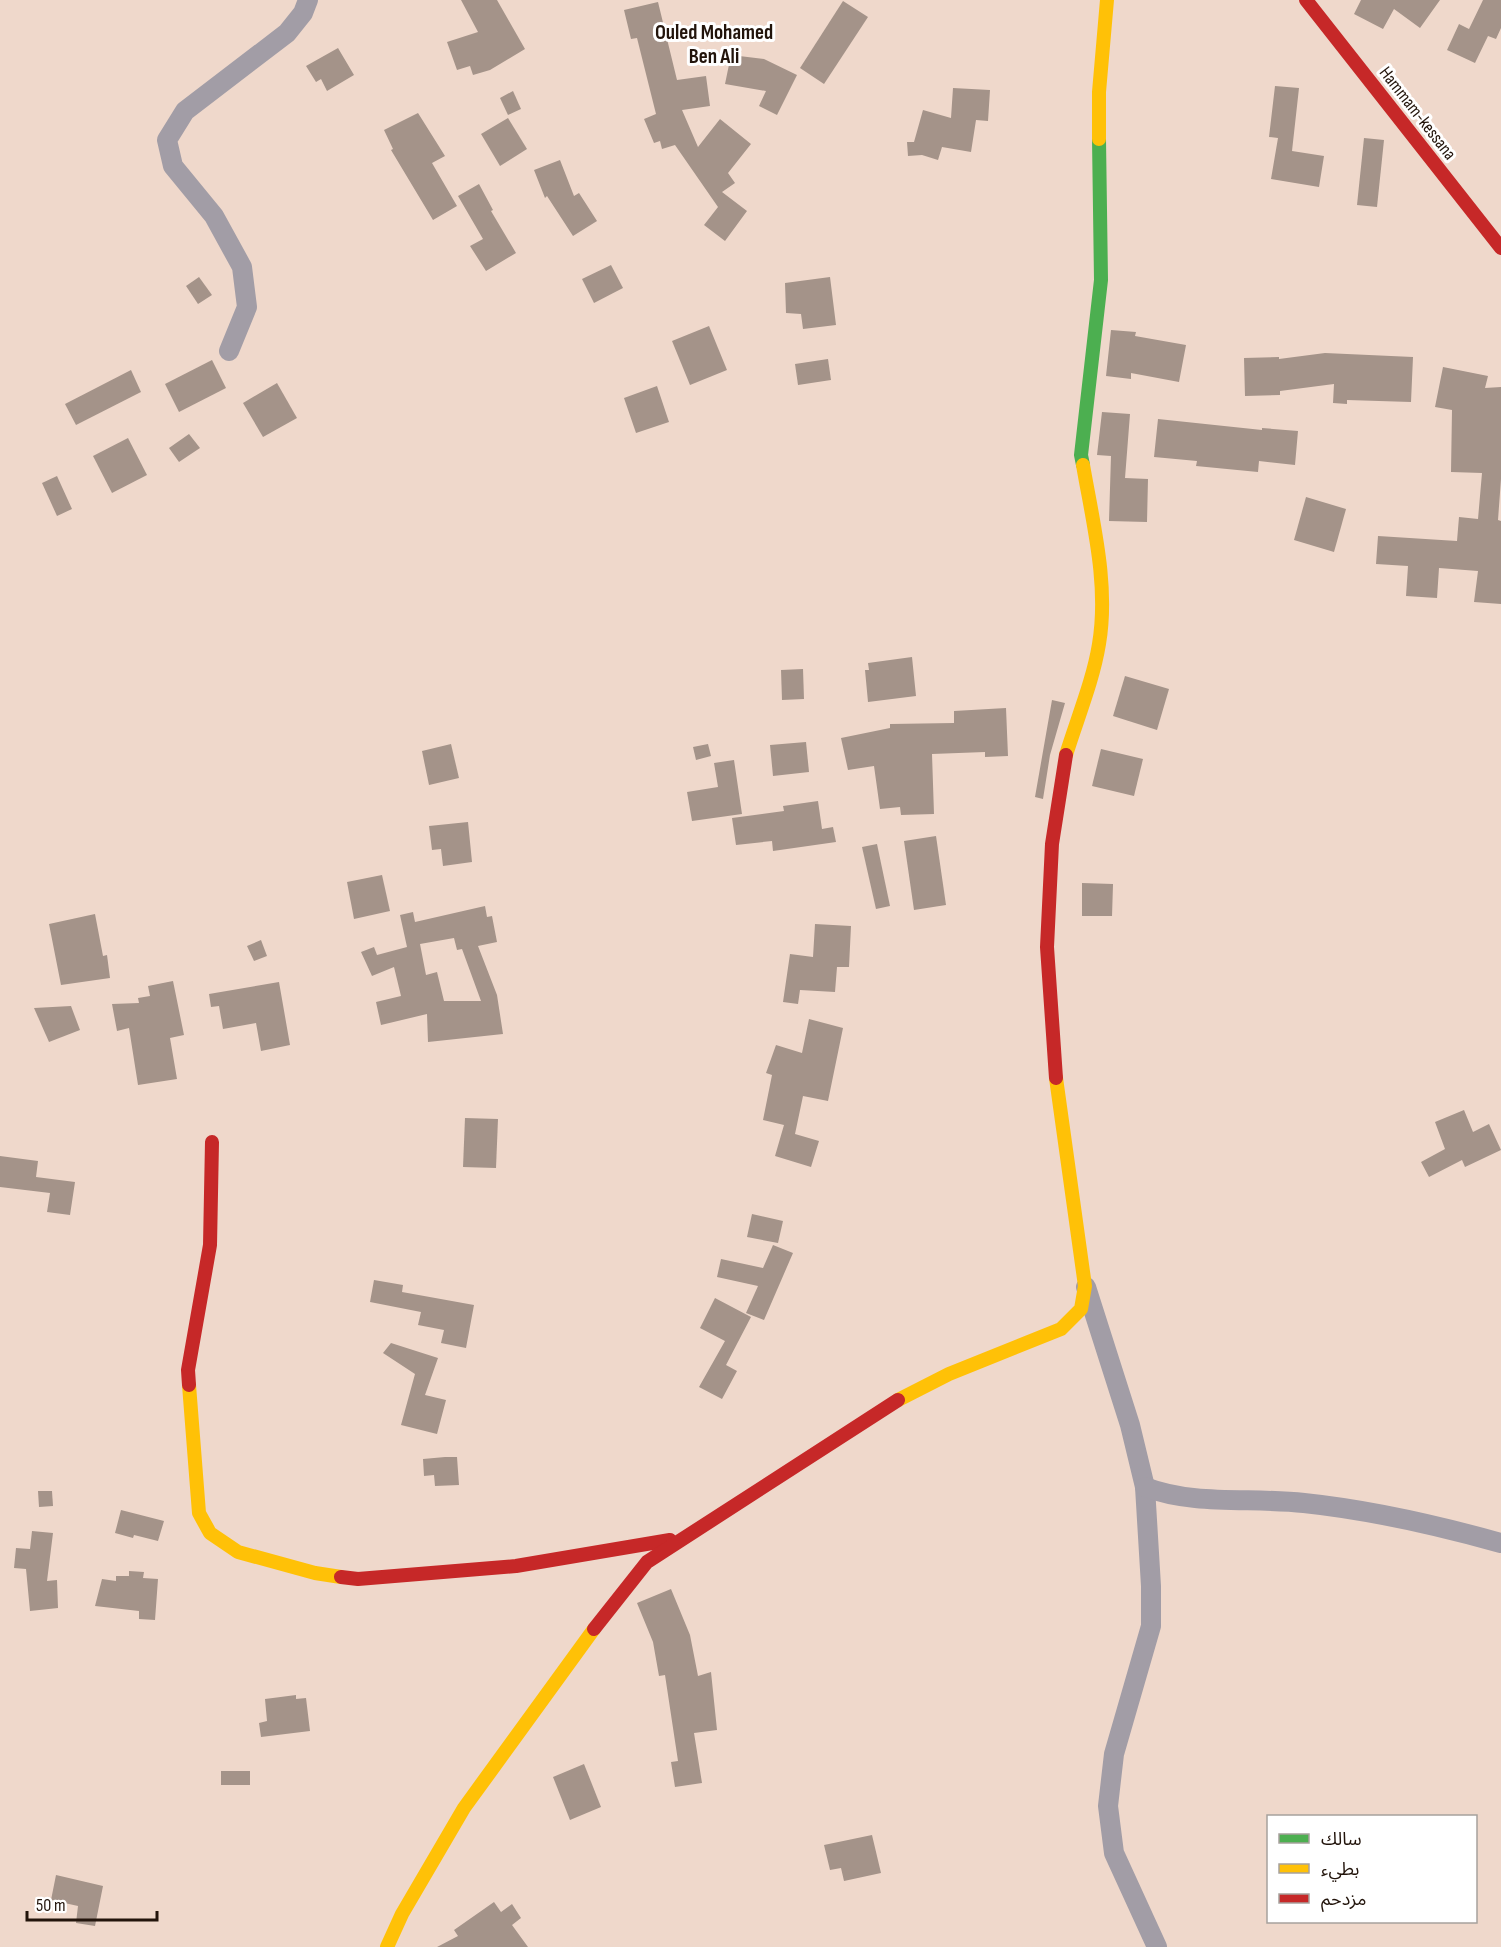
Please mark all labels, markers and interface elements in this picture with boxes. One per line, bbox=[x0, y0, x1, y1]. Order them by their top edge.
district label: Ouled Mohamed Ben Ali bbox=[655, 20, 773, 69]
street label: Hammam-kessana bbox=[1375, 63, 1461, 164]
legend bbox=[1267, 1815, 1477, 1923]
text: سالك bbox=[1321, 1829, 1362, 1850]
text: بطيء bbox=[1321, 1859, 1359, 1882]
scale bar bbox=[27, 1884, 158, 1922]
text: مزدحم bbox=[1321, 1889, 1366, 1912]
text: 50 m bbox=[36, 1895, 66, 1916]

